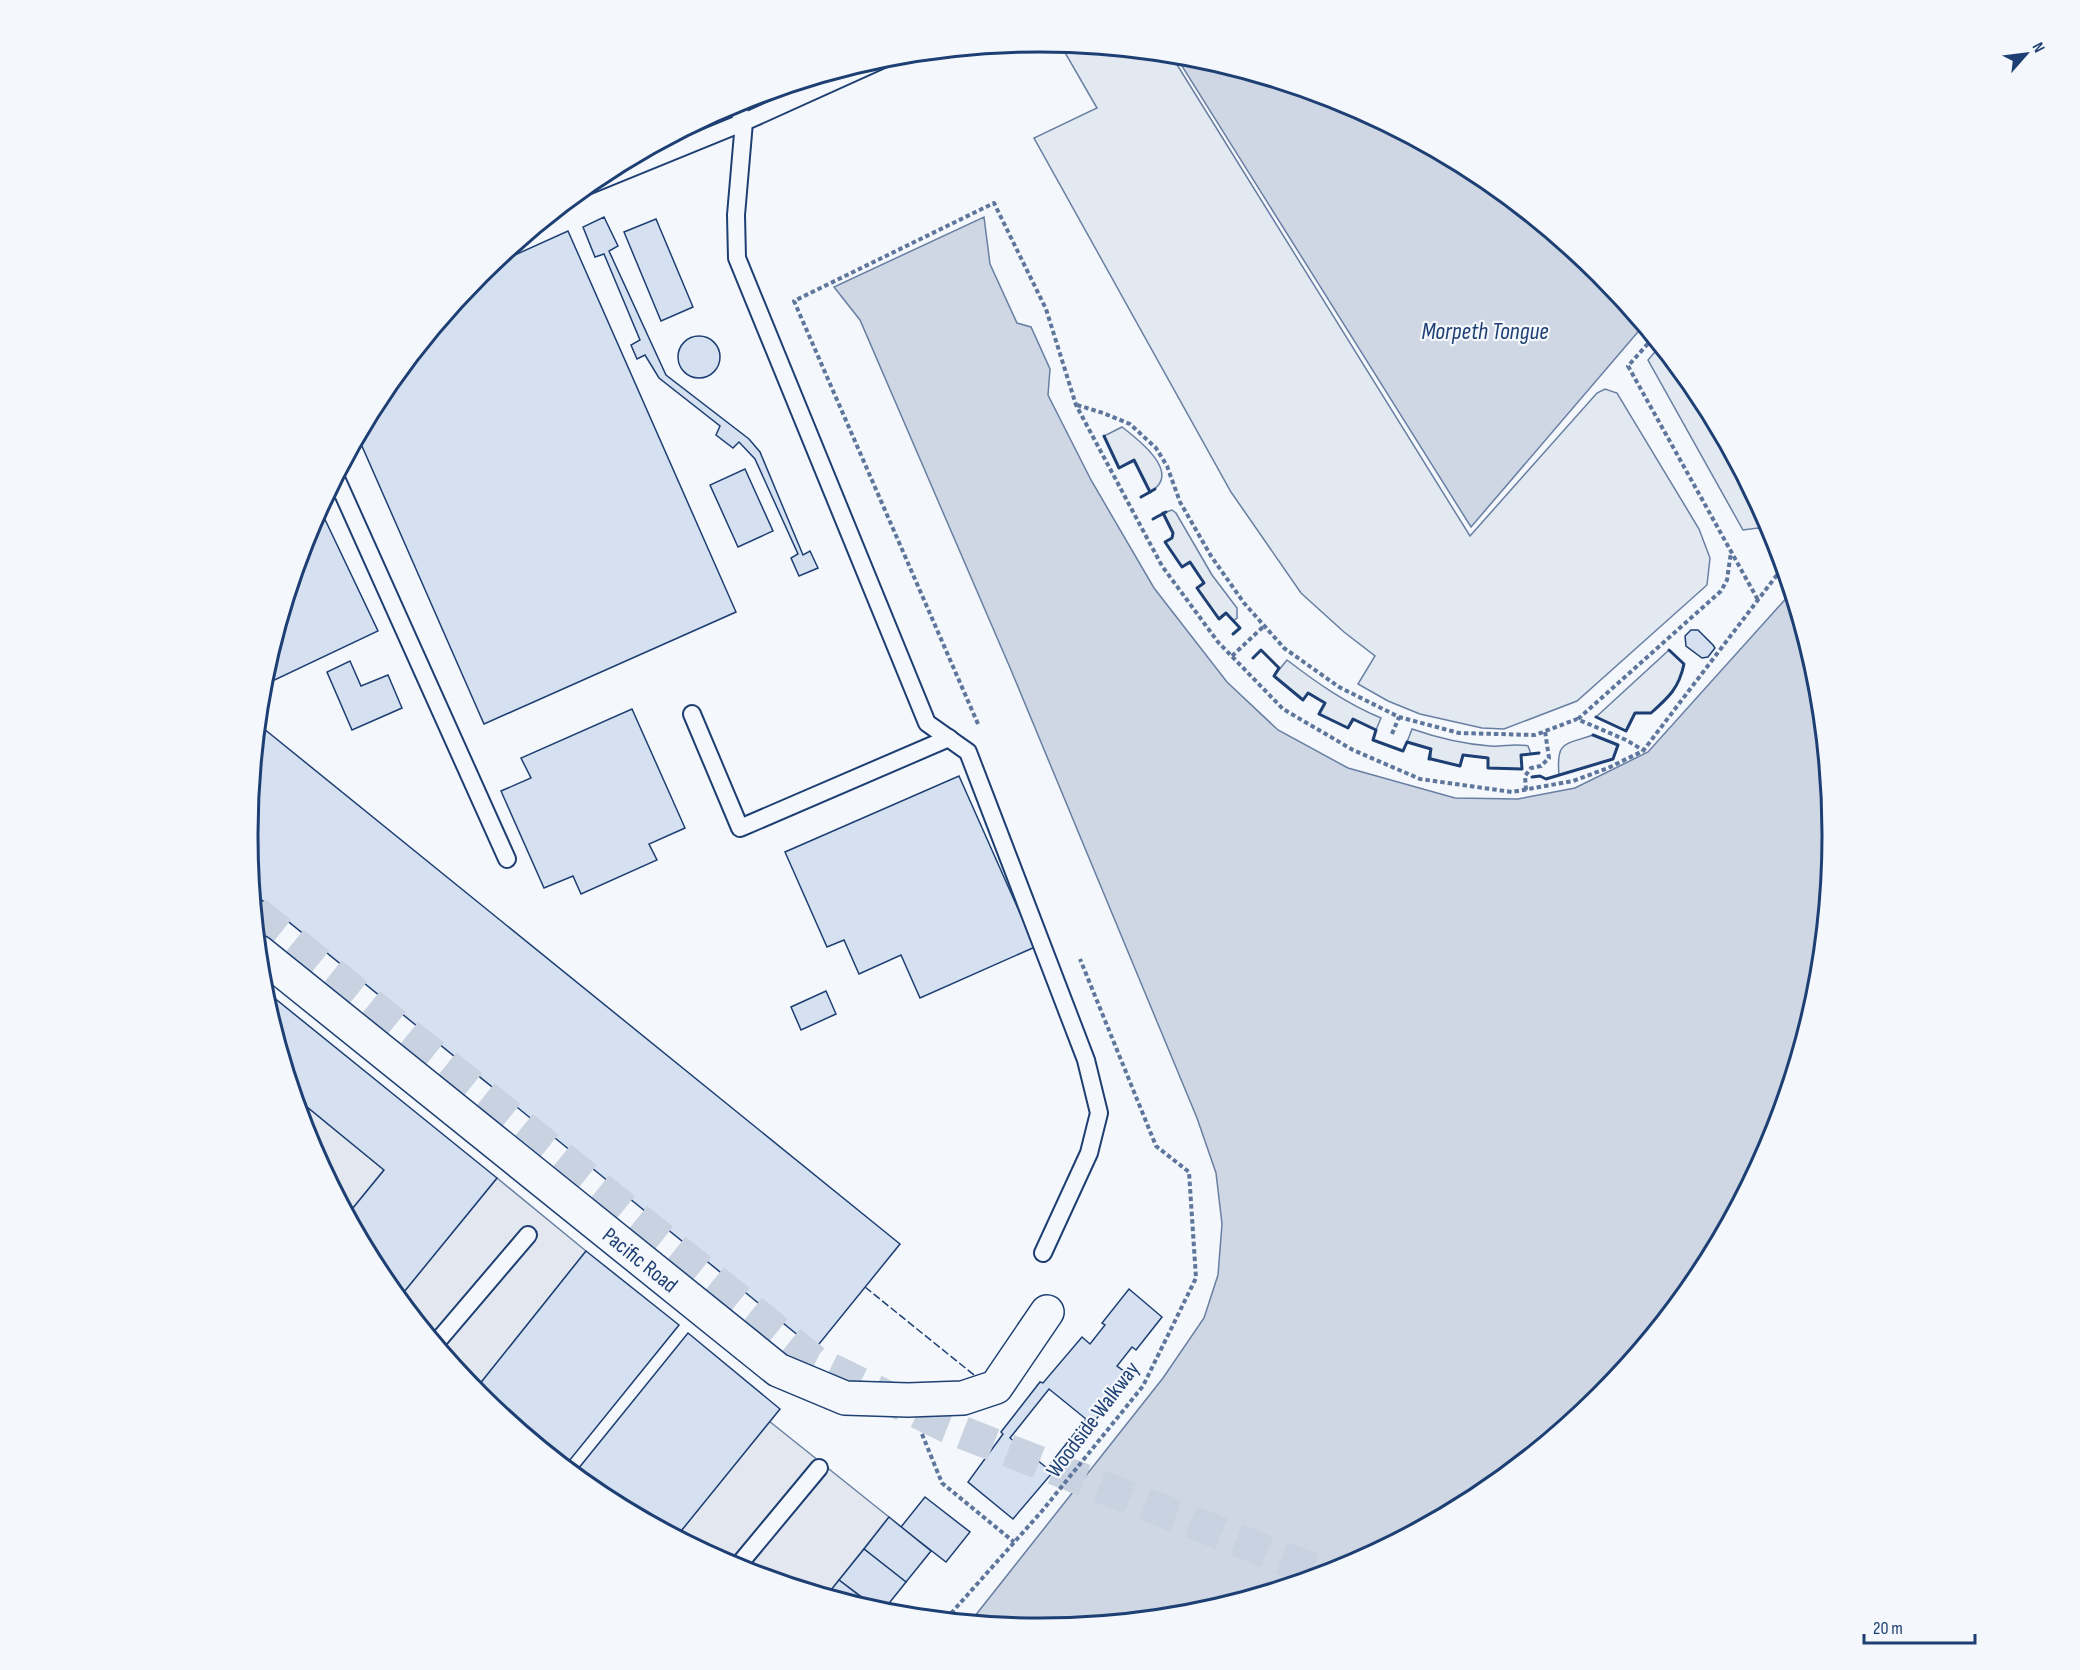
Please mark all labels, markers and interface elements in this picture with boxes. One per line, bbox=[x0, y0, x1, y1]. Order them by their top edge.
north arrow bbox=[1996, 24, 2056, 84]
text: N bbox=[2028, 39, 2048, 56]
water label: Morpeth Tongue bbox=[1421, 317, 1549, 346]
street label: Pacific Road bbox=[597, 1222, 683, 1299]
street label: Woodside Walkway bbox=[1041, 1356, 1146, 1483]
scale bar bbox=[1864, 1607, 1975, 1645]
text: 20 m bbox=[1873, 1618, 1903, 1639]

